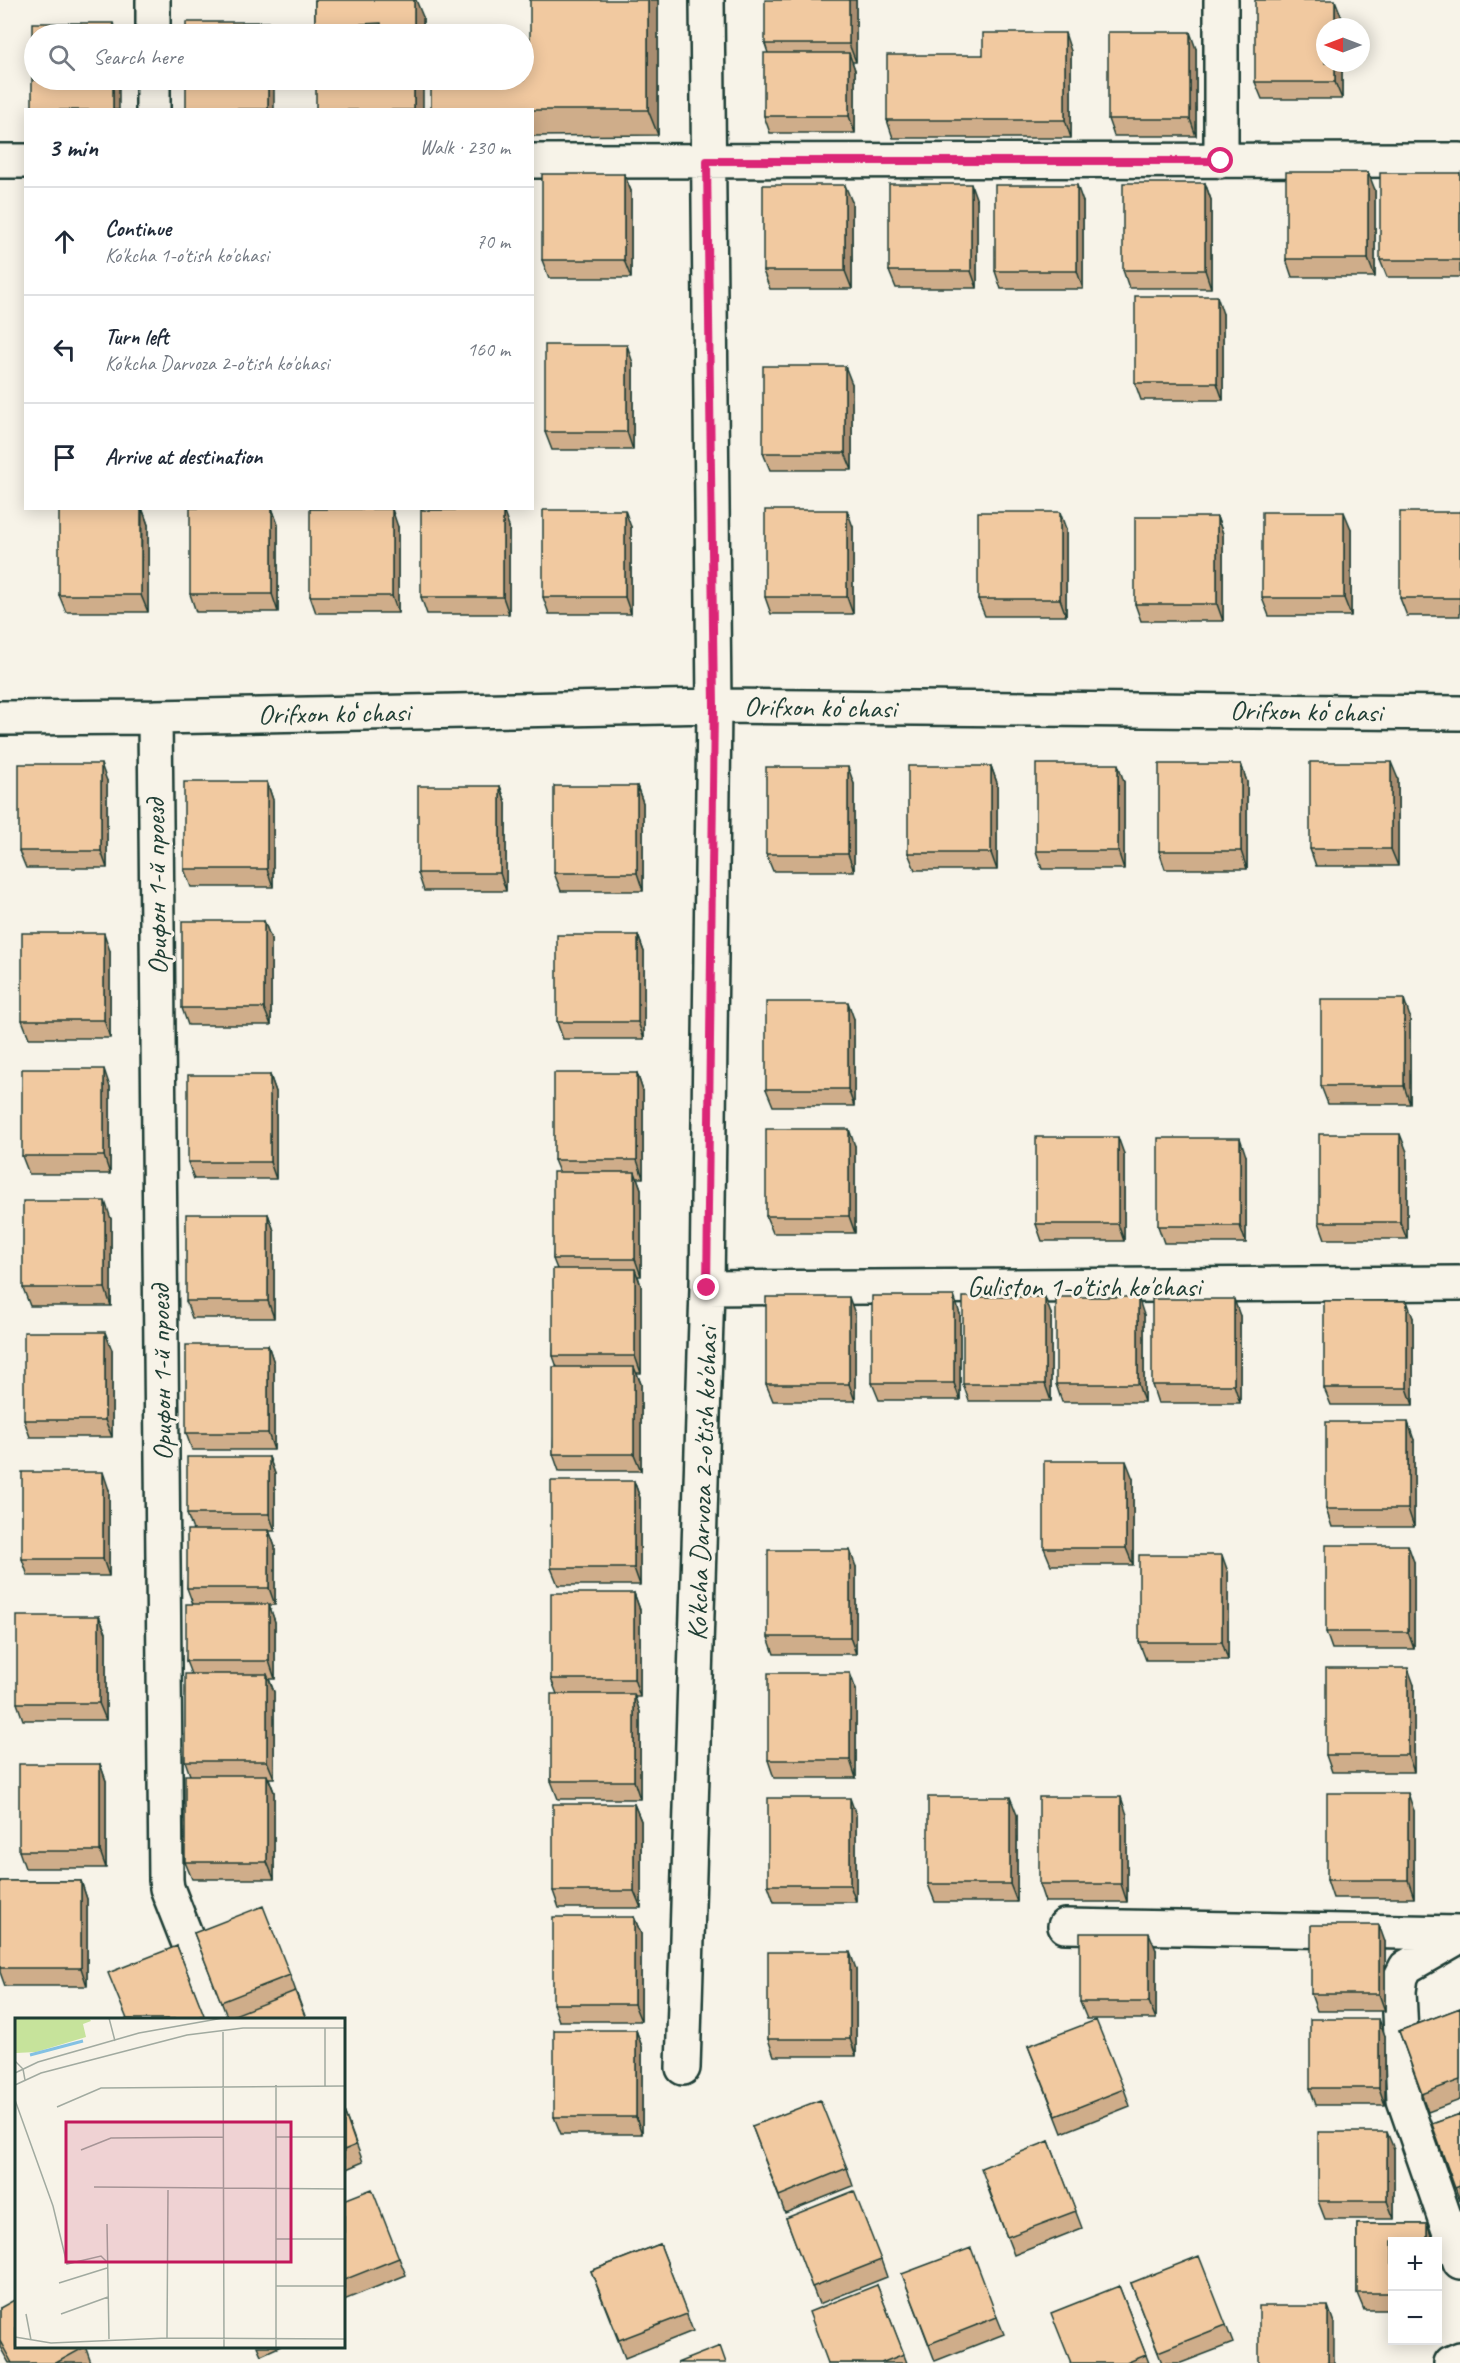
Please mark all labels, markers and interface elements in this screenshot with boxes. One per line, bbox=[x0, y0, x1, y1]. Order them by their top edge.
north arrow bbox=[1316, 18, 1370, 72]
search box bbox=[24, 24, 534, 90]
icon: search bbox=[45, 41, 78, 74]
text: Search here bbox=[93, 43, 183, 71]
text: 3 min bbox=[48, 131, 98, 164]
text: Walk · 230 m bbox=[420, 135, 510, 160]
route start bbox=[1207, 147, 1233, 173]
text: Continue bbox=[105, 215, 171, 243]
icon: ahead bbox=[48, 225, 81, 258]
text: 70 m bbox=[476, 229, 510, 254]
text: Ko'kcha 1-o'tish ko'chasi bbox=[105, 243, 269, 268]
text: Turn left bbox=[105, 323, 169, 351]
icon: left bbox=[48, 333, 81, 366]
text: 160 m bbox=[467, 337, 510, 362]
text: Ko'kcha Darvoza 2-o'tish ko'chasi bbox=[105, 351, 329, 376]
icon: arrive bbox=[48, 441, 81, 474]
text: Arrive at destination bbox=[105, 443, 262, 471]
street label: Orifxon koʻchasi bbox=[744, 688, 900, 726]
street label: Orifxon koʻchasi bbox=[1230, 692, 1386, 730]
street label: Orifxon koʻchasi bbox=[258, 694, 414, 732]
street label: Орифон 1-й проезд bbox=[137, 796, 175, 975]
street label: Guliston 1-o'tish ko'chasi bbox=[967, 1269, 1205, 1304]
route end bbox=[693, 1274, 719, 1300]
street label: Орифон 1-й проезд bbox=[142, 1282, 180, 1461]
street label: Ko'kcha Darvoza 2-o'tish ko'chasi bbox=[679, 1323, 725, 1641]
inset map bbox=[15, 2018, 345, 2348]
map controls bbox=[1388, 2237, 1442, 2345]
button: + bbox=[1388, 2237, 1442, 2291]
button: − bbox=[1388, 2291, 1442, 2345]

